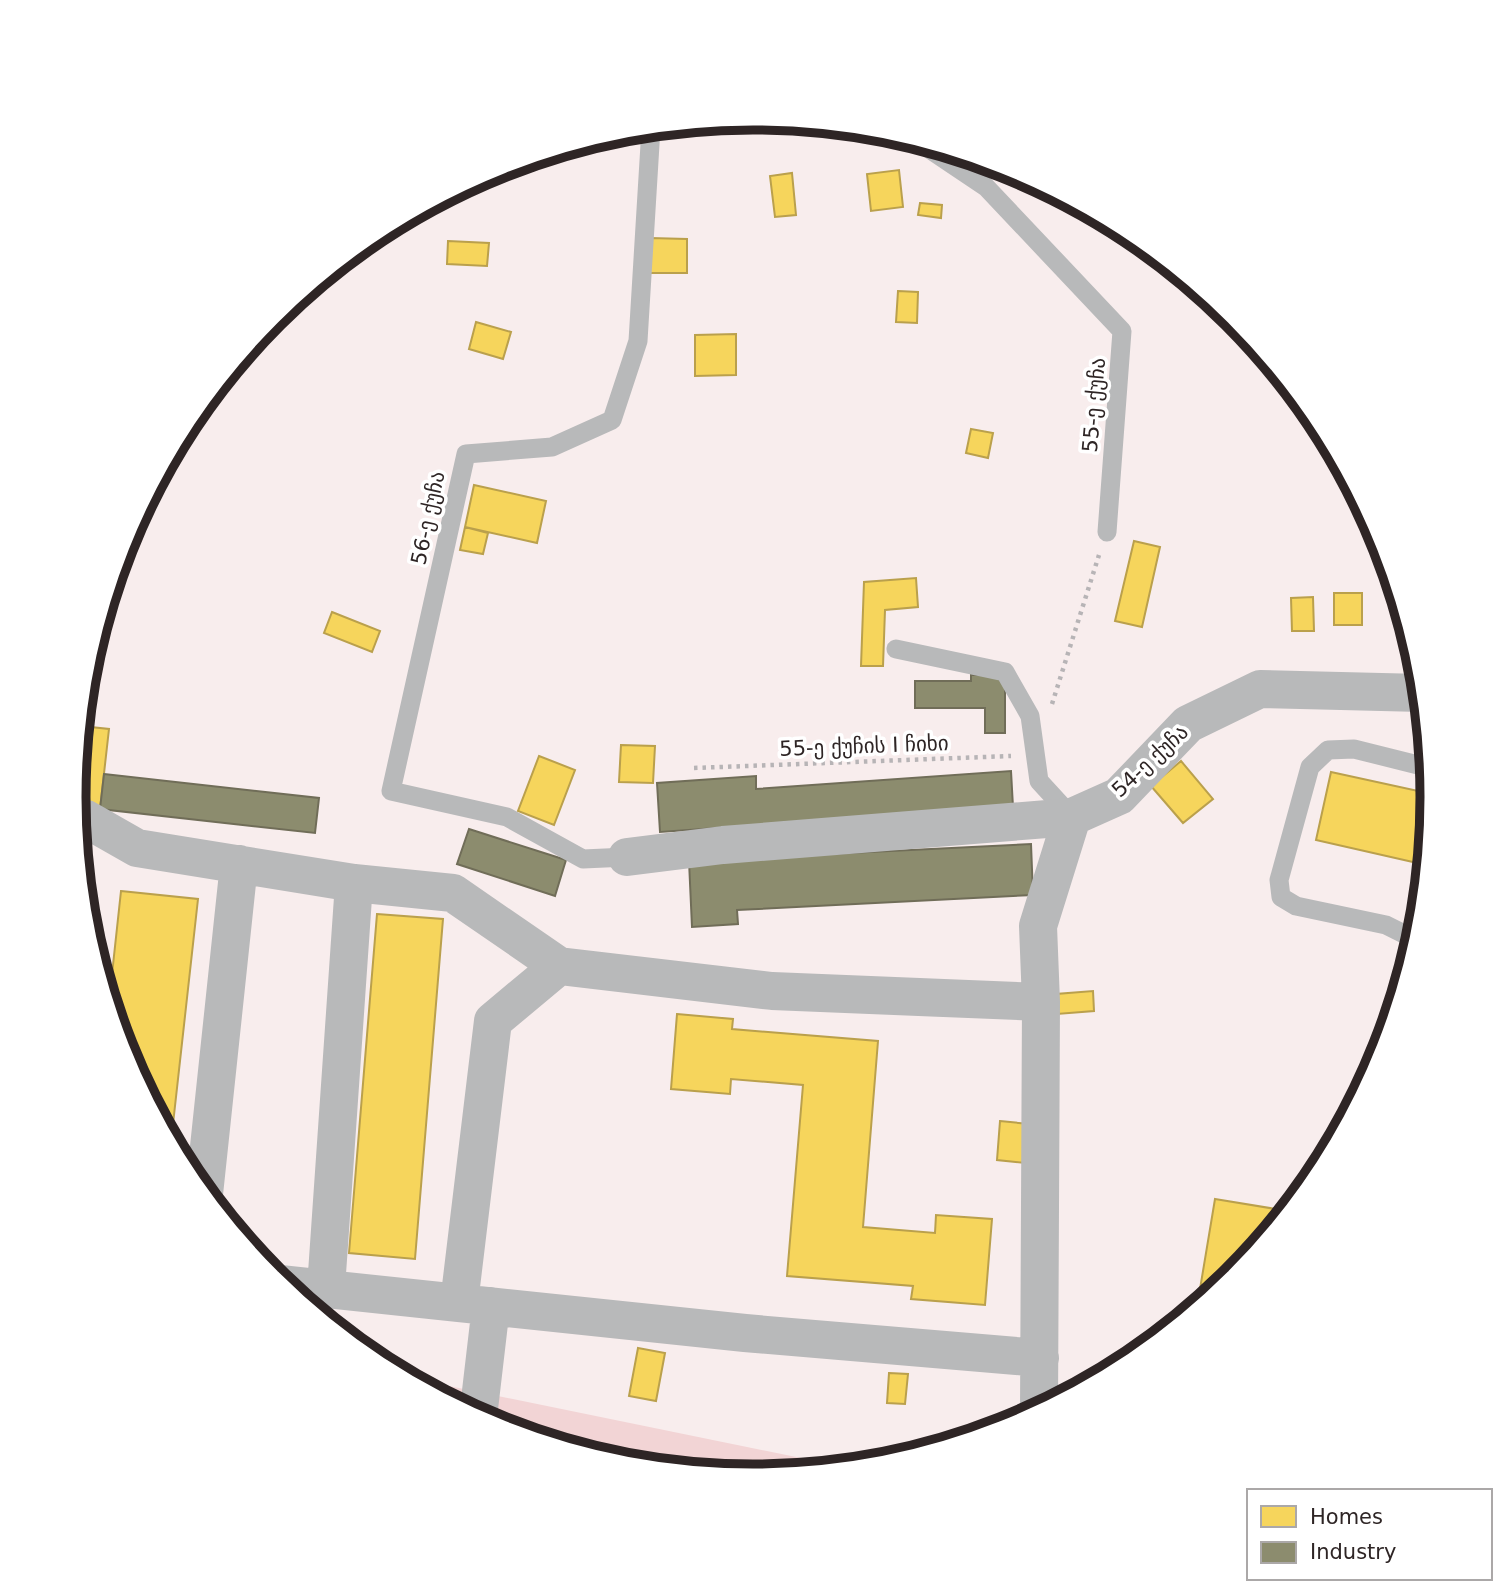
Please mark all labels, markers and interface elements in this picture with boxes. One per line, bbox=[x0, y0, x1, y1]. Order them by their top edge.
street label: 55-ე ქუჩა bbox=[1078, 357, 1110, 453]
street label: 56-ე ქუჩა bbox=[406, 469, 450, 567]
street label: 54-ე ქუჩა bbox=[1107, 720, 1193, 802]
street label: 55-ე ქუჩის I ჩიხი bbox=[779, 731, 949, 761]
legend bbox=[1247, 1489, 1492, 1580]
text: Homes bbox=[1310, 1505, 1383, 1529]
text: Industry bbox=[1310, 1540, 1396, 1564]

